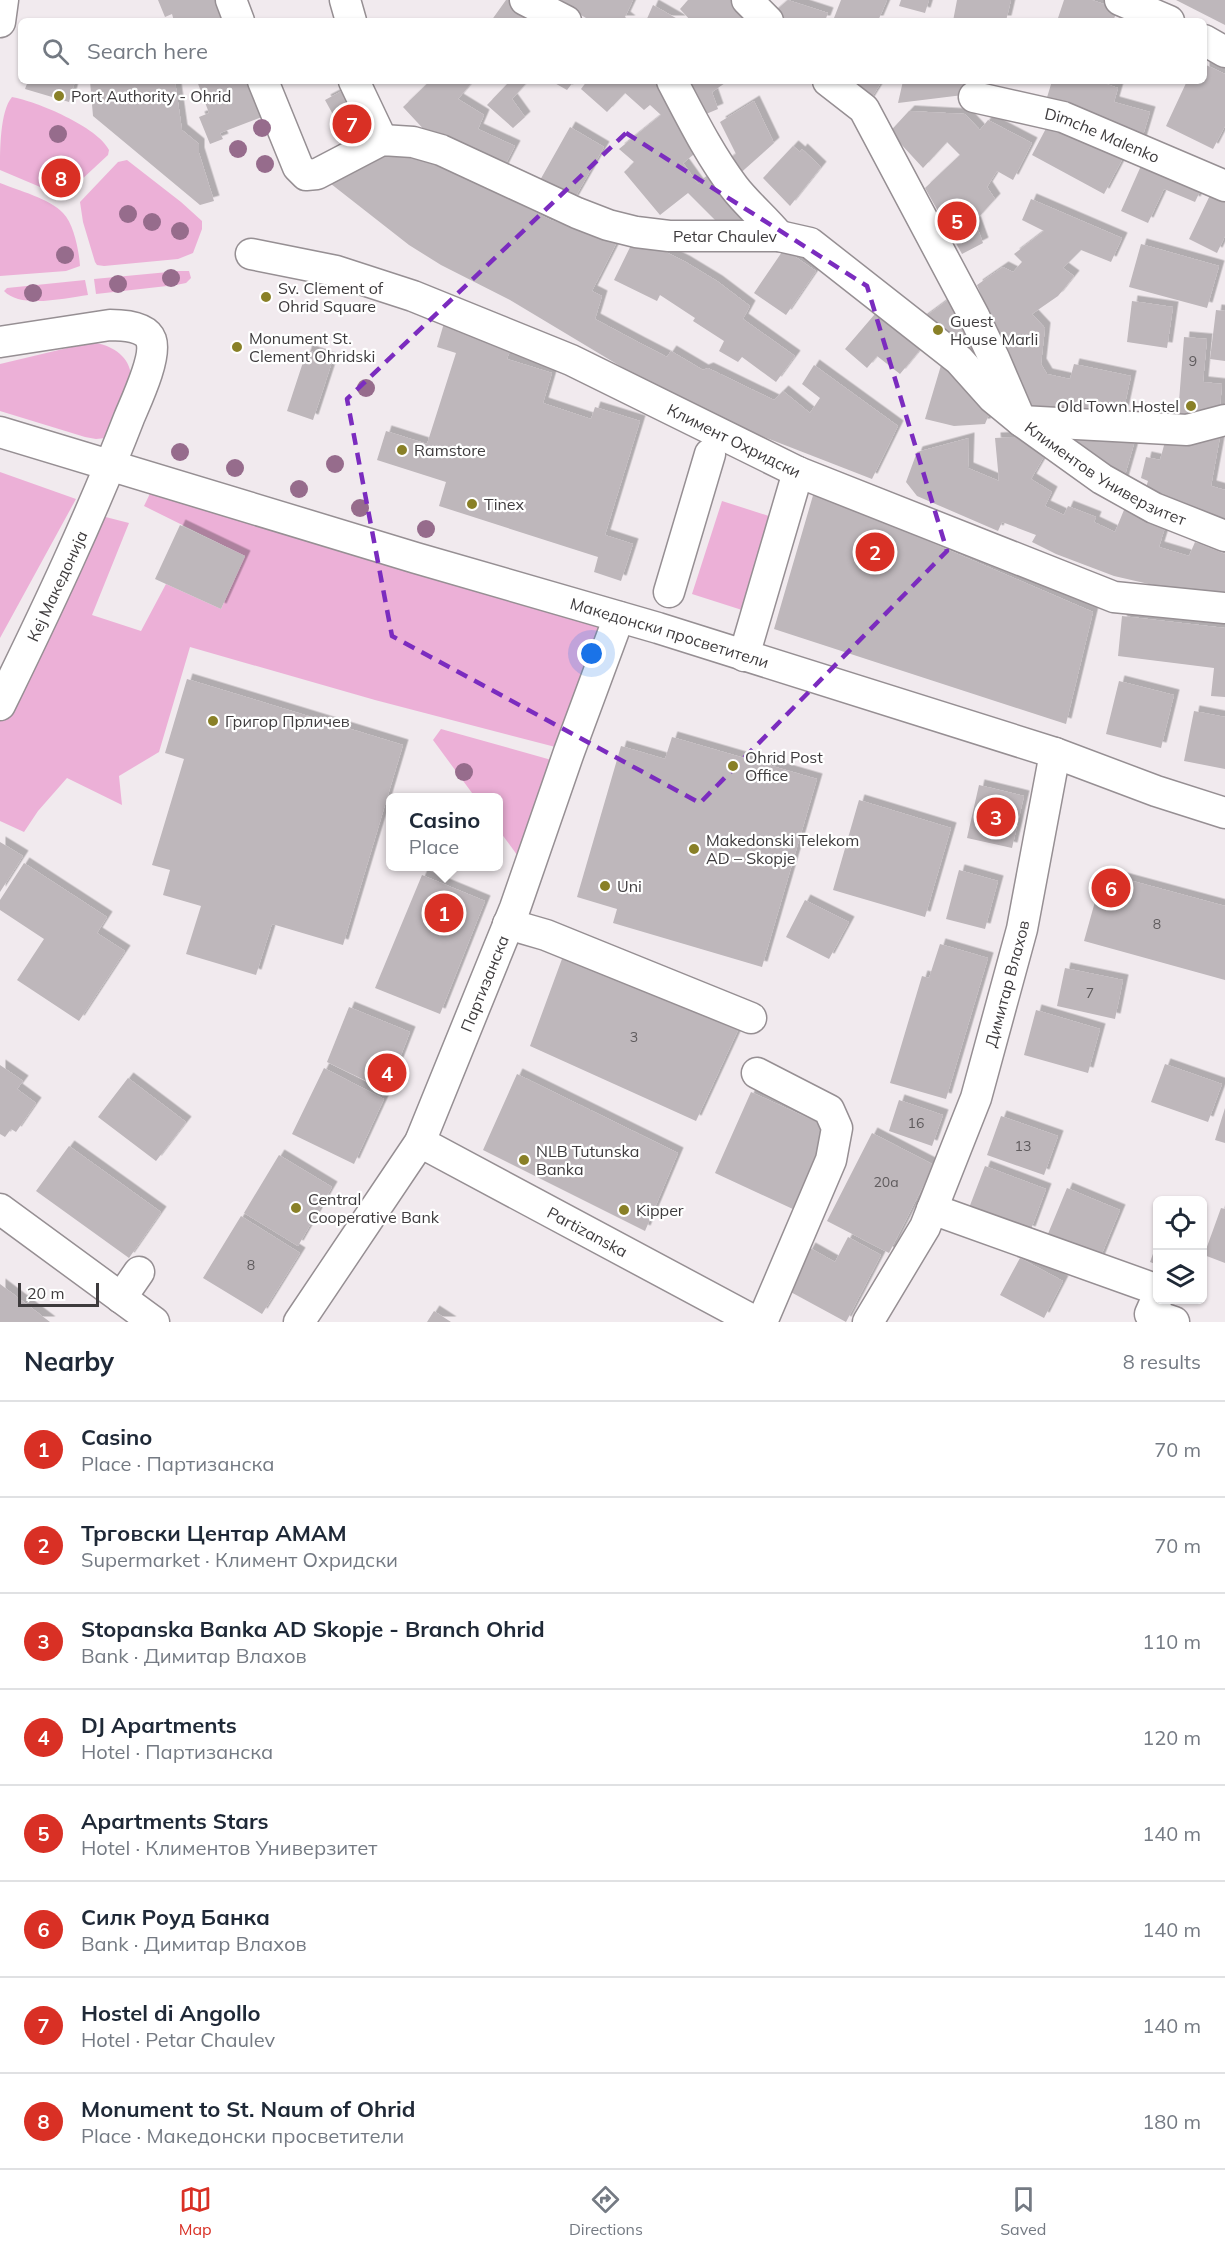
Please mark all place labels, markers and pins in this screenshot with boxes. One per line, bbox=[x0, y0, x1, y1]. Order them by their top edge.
place label: Port Authority - Ohrid bbox=[71, 86, 231, 106]
marker: Port Authority - Ohrid bbox=[52, 89, 66, 103]
pin: 7 bbox=[332, 102, 372, 146]
pin: 8 bbox=[42, 156, 80, 201]
pin: 5 bbox=[938, 198, 976, 244]
place label: Sv. Clement of Ohrid Square bbox=[278, 278, 384, 316]
marker: Sv. Clement of Ohrid Square bbox=[259, 290, 273, 304]
place label: Guest House Marli bbox=[950, 311, 1038, 349]
marker: Guest House Marli bbox=[931, 323, 945, 337]
place label: Monument St. Clement Ohridski bbox=[249, 328, 375, 366]
marker: Monument St. Clement Ohridski bbox=[230, 340, 244, 354]
place label: Old Town Hostel bbox=[1057, 396, 1179, 416]
marker: Old Town Hostel bbox=[1184, 399, 1198, 413]
place label: Ramstore bbox=[414, 440, 486, 460]
marker: Ramstore bbox=[395, 443, 409, 457]
place label: Tinex bbox=[484, 494, 524, 514]
marker: Tinex bbox=[465, 497, 479, 511]
pin: 2 bbox=[856, 530, 894, 574]
place label: Григор Прличев bbox=[225, 711, 350, 731]
marker: Григор Прличев bbox=[206, 714, 220, 728]
place label: Ohrid Post Office bbox=[745, 747, 823, 785]
marker: Ohrid Post Office bbox=[726, 759, 740, 773]
pin: 3 bbox=[976, 794, 1016, 840]
place label: Makedonski Telekom AD – Skopje bbox=[706, 830, 859, 868]
marker: Makedonski Telekom AD – Skopje bbox=[687, 842, 701, 856]
pin: 6 bbox=[1092, 866, 1130, 910]
place label: Uni bbox=[617, 876, 642, 896]
marker: Uni bbox=[598, 879, 612, 893]
pin: 1 bbox=[424, 890, 464, 936]
pin: 4 bbox=[368, 1050, 406, 1096]
place label: NLB Tutunska Banka bbox=[536, 1141, 639, 1179]
marker: NLB Tutunska Banka bbox=[517, 1153, 531, 1167]
place label: Central Cooperative Bank bbox=[308, 1189, 440, 1227]
place label: Kipper bbox=[636, 1200, 684, 1220]
marker: Central Cooperative Bank bbox=[289, 1201, 303, 1215]
marker: Kipper bbox=[617, 1203, 631, 1217]

